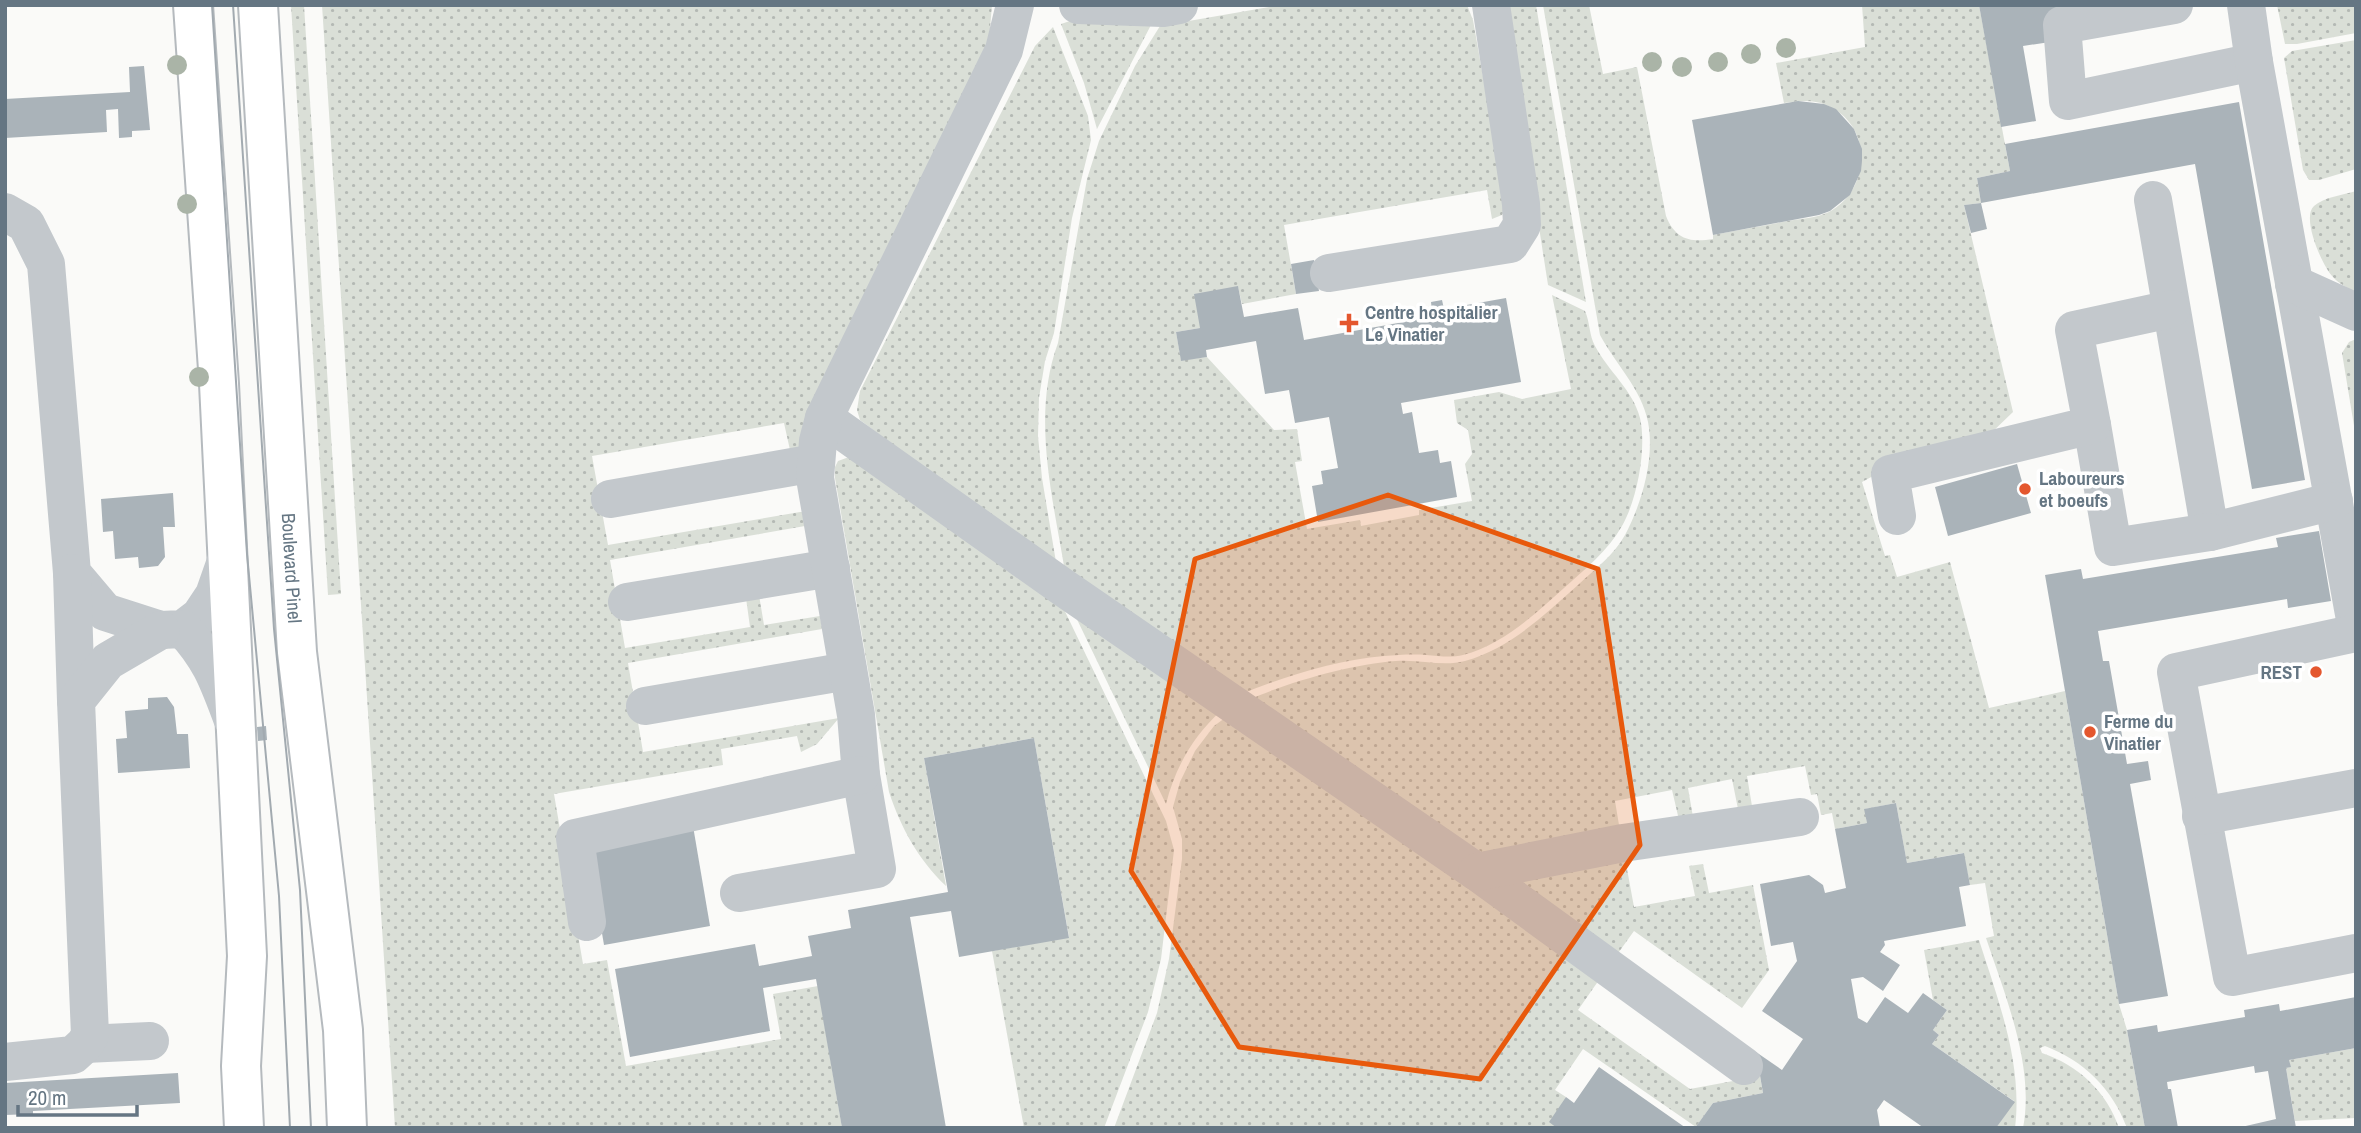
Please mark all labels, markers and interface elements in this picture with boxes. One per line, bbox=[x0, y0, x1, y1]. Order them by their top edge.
place label: Centre hospitalier Le Vinatier bbox=[1365, 299, 1497, 347]
marker: Centre hospitalier Le Vinatier bbox=[1339, 313, 1359, 333]
place label: Laboureurs et boeufs bbox=[2039, 465, 2125, 513]
marker: Laboureurs et boeufs bbox=[2017, 481, 2033, 497]
street label: Boulevard Pinel bbox=[276, 512, 308, 624]
place label: REST bbox=[2260, 659, 2302, 685]
marker: REST bbox=[2308, 664, 2324, 680]
place label: Ferme du Vinatier bbox=[2104, 708, 2173, 756]
marker: Ferme du Vinatier bbox=[2082, 724, 2098, 740]
scale bar bbox=[18, 1074, 136, 1118]
text: 20 m bbox=[28, 1083, 66, 1112]

